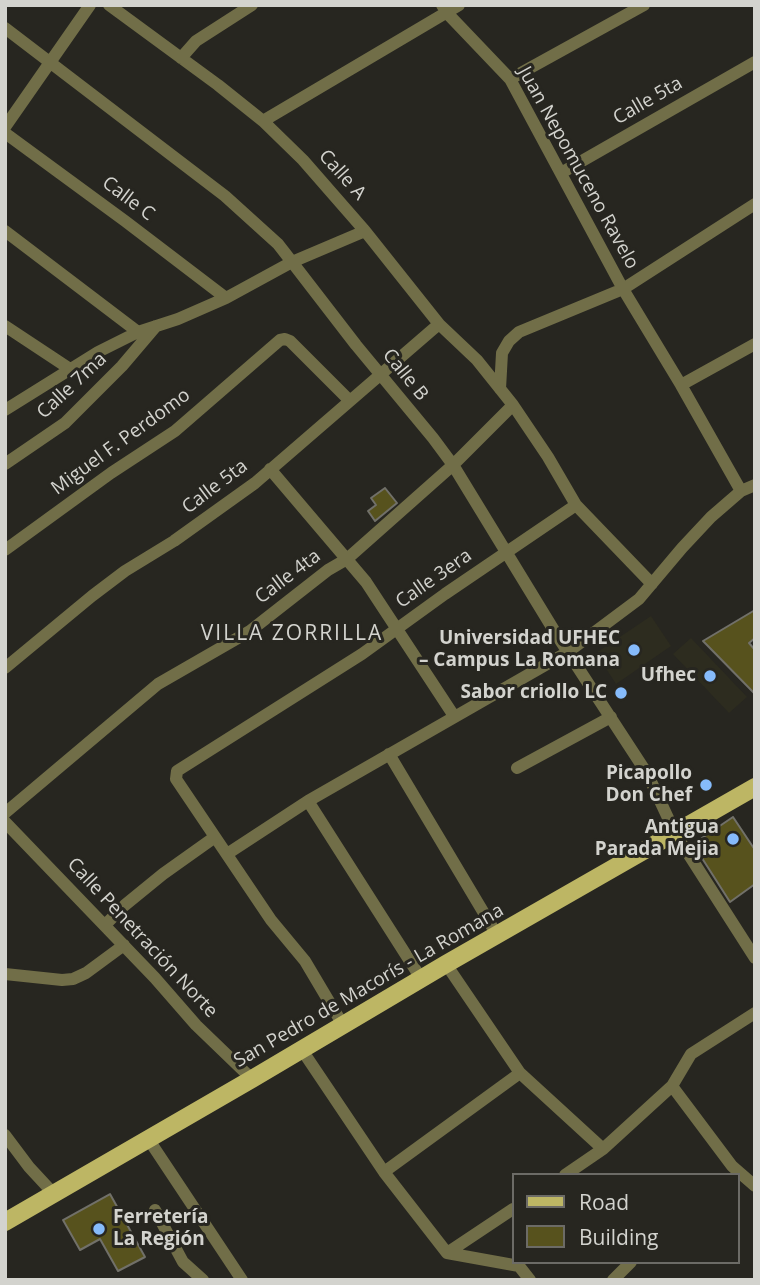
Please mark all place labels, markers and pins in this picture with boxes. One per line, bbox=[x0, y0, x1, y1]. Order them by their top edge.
place label: Universidad UFHEC – Campus La Romana bbox=[419, 628, 620, 672]
marker: Universidad UFHEC – Campus La Romana bbox=[626, 642, 642, 658]
place label: Ufhec bbox=[641, 665, 696, 687]
marker: Ufhec bbox=[702, 668, 718, 684]
place label: Sabor criollo LC bbox=[461, 682, 607, 704]
marker: Sabor criollo LC bbox=[613, 685, 629, 701]
place label: Picapollo Don Chef bbox=[606, 763, 692, 807]
marker: Picapollo Don Chef bbox=[698, 777, 714, 793]
place label: Antigua Parada Mejia bbox=[595, 817, 719, 861]
marker: Antigua Parada Mejia bbox=[725, 831, 741, 847]
place label: Ferretería La Región bbox=[113, 1207, 209, 1251]
marker: Ferretería La Región bbox=[91, 1221, 107, 1237]

